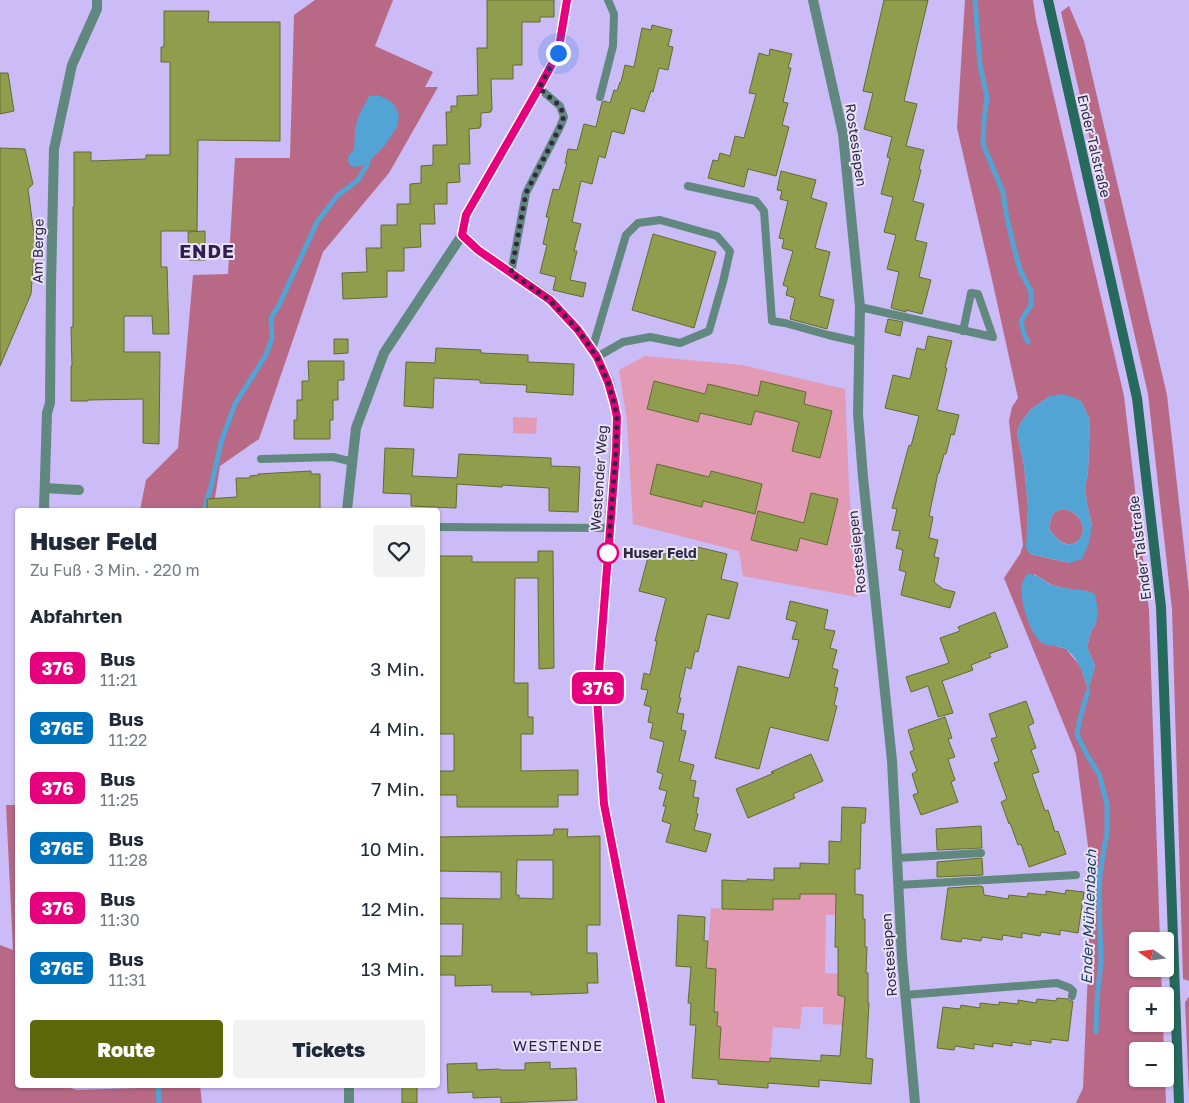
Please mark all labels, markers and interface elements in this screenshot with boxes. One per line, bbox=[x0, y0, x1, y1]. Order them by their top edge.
your location bbox=[546, 41, 571, 66]
street label: Ender Talstraße bbox=[1074, 93, 1115, 199]
street label: Rostesiepen bbox=[842, 102, 871, 187]
street label: Am Berge bbox=[28, 218, 47, 284]
district label: ENDE bbox=[179, 239, 235, 262]
street label: Westender Weg bbox=[586, 424, 611, 531]
street label: Ender Talstraße bbox=[1125, 495, 1154, 601]
street label: Rostesiepen bbox=[844, 510, 869, 594]
button: heart bbox=[373, 525, 425, 577]
text: Huser Feld bbox=[30, 526, 157, 555]
marker: Huser Feld bbox=[597, 542, 619, 564]
place label: Huser Feld bbox=[623, 544, 697, 561]
text: Zu Fuß · 3 Min. · 220 m bbox=[30, 560, 200, 580]
text: Abfahrten bbox=[30, 604, 122, 627]
text: Bus bbox=[100, 647, 135, 670]
text: 376 bbox=[41, 657, 74, 679]
text: 3 Min. bbox=[370, 657, 425, 680]
text: 11:21 bbox=[100, 670, 137, 690]
line badge: 376 bbox=[569, 672, 627, 704]
text: 376 bbox=[582, 677, 614, 699]
text: Bus bbox=[108, 707, 144, 730]
text: 376E bbox=[40, 717, 83, 739]
text: 4 Min. bbox=[370, 717, 425, 740]
text: 11:22 bbox=[108, 730, 147, 750]
text: Bus bbox=[100, 767, 135, 790]
text: 376 bbox=[41, 777, 74, 799]
text: 7 Min. bbox=[371, 777, 425, 800]
text: 11:25 bbox=[100, 790, 139, 810]
text: Bus bbox=[108, 827, 144, 850]
text: 376E bbox=[40, 837, 83, 859]
text: 10 Min. bbox=[360, 837, 425, 860]
water label: Ender Mühlenbach bbox=[1077, 849, 1099, 985]
text: 11:28 bbox=[108, 850, 148, 870]
text: Bus bbox=[100, 887, 135, 910]
text: 376 bbox=[41, 897, 74, 919]
text: 12 Min. bbox=[361, 897, 425, 920]
text: 11:30 bbox=[100, 910, 140, 930]
street label: Rostesiepen bbox=[877, 913, 900, 997]
north arrow bbox=[1129, 932, 1174, 978]
map controls bbox=[1129, 932, 1174, 1087]
text: Bus bbox=[108, 947, 144, 970]
text: 376E bbox=[40, 957, 83, 979]
text: 13 Min. bbox=[361, 957, 425, 980]
text: 11:31 bbox=[108, 970, 146, 990]
button: + bbox=[1129, 987, 1174, 1032]
button: Route bbox=[30, 1020, 223, 1078]
button: Tickets bbox=[233, 1020, 425, 1078]
district label: WESTENDE bbox=[513, 1036, 603, 1054]
button: − bbox=[1129, 1042, 1174, 1087]

